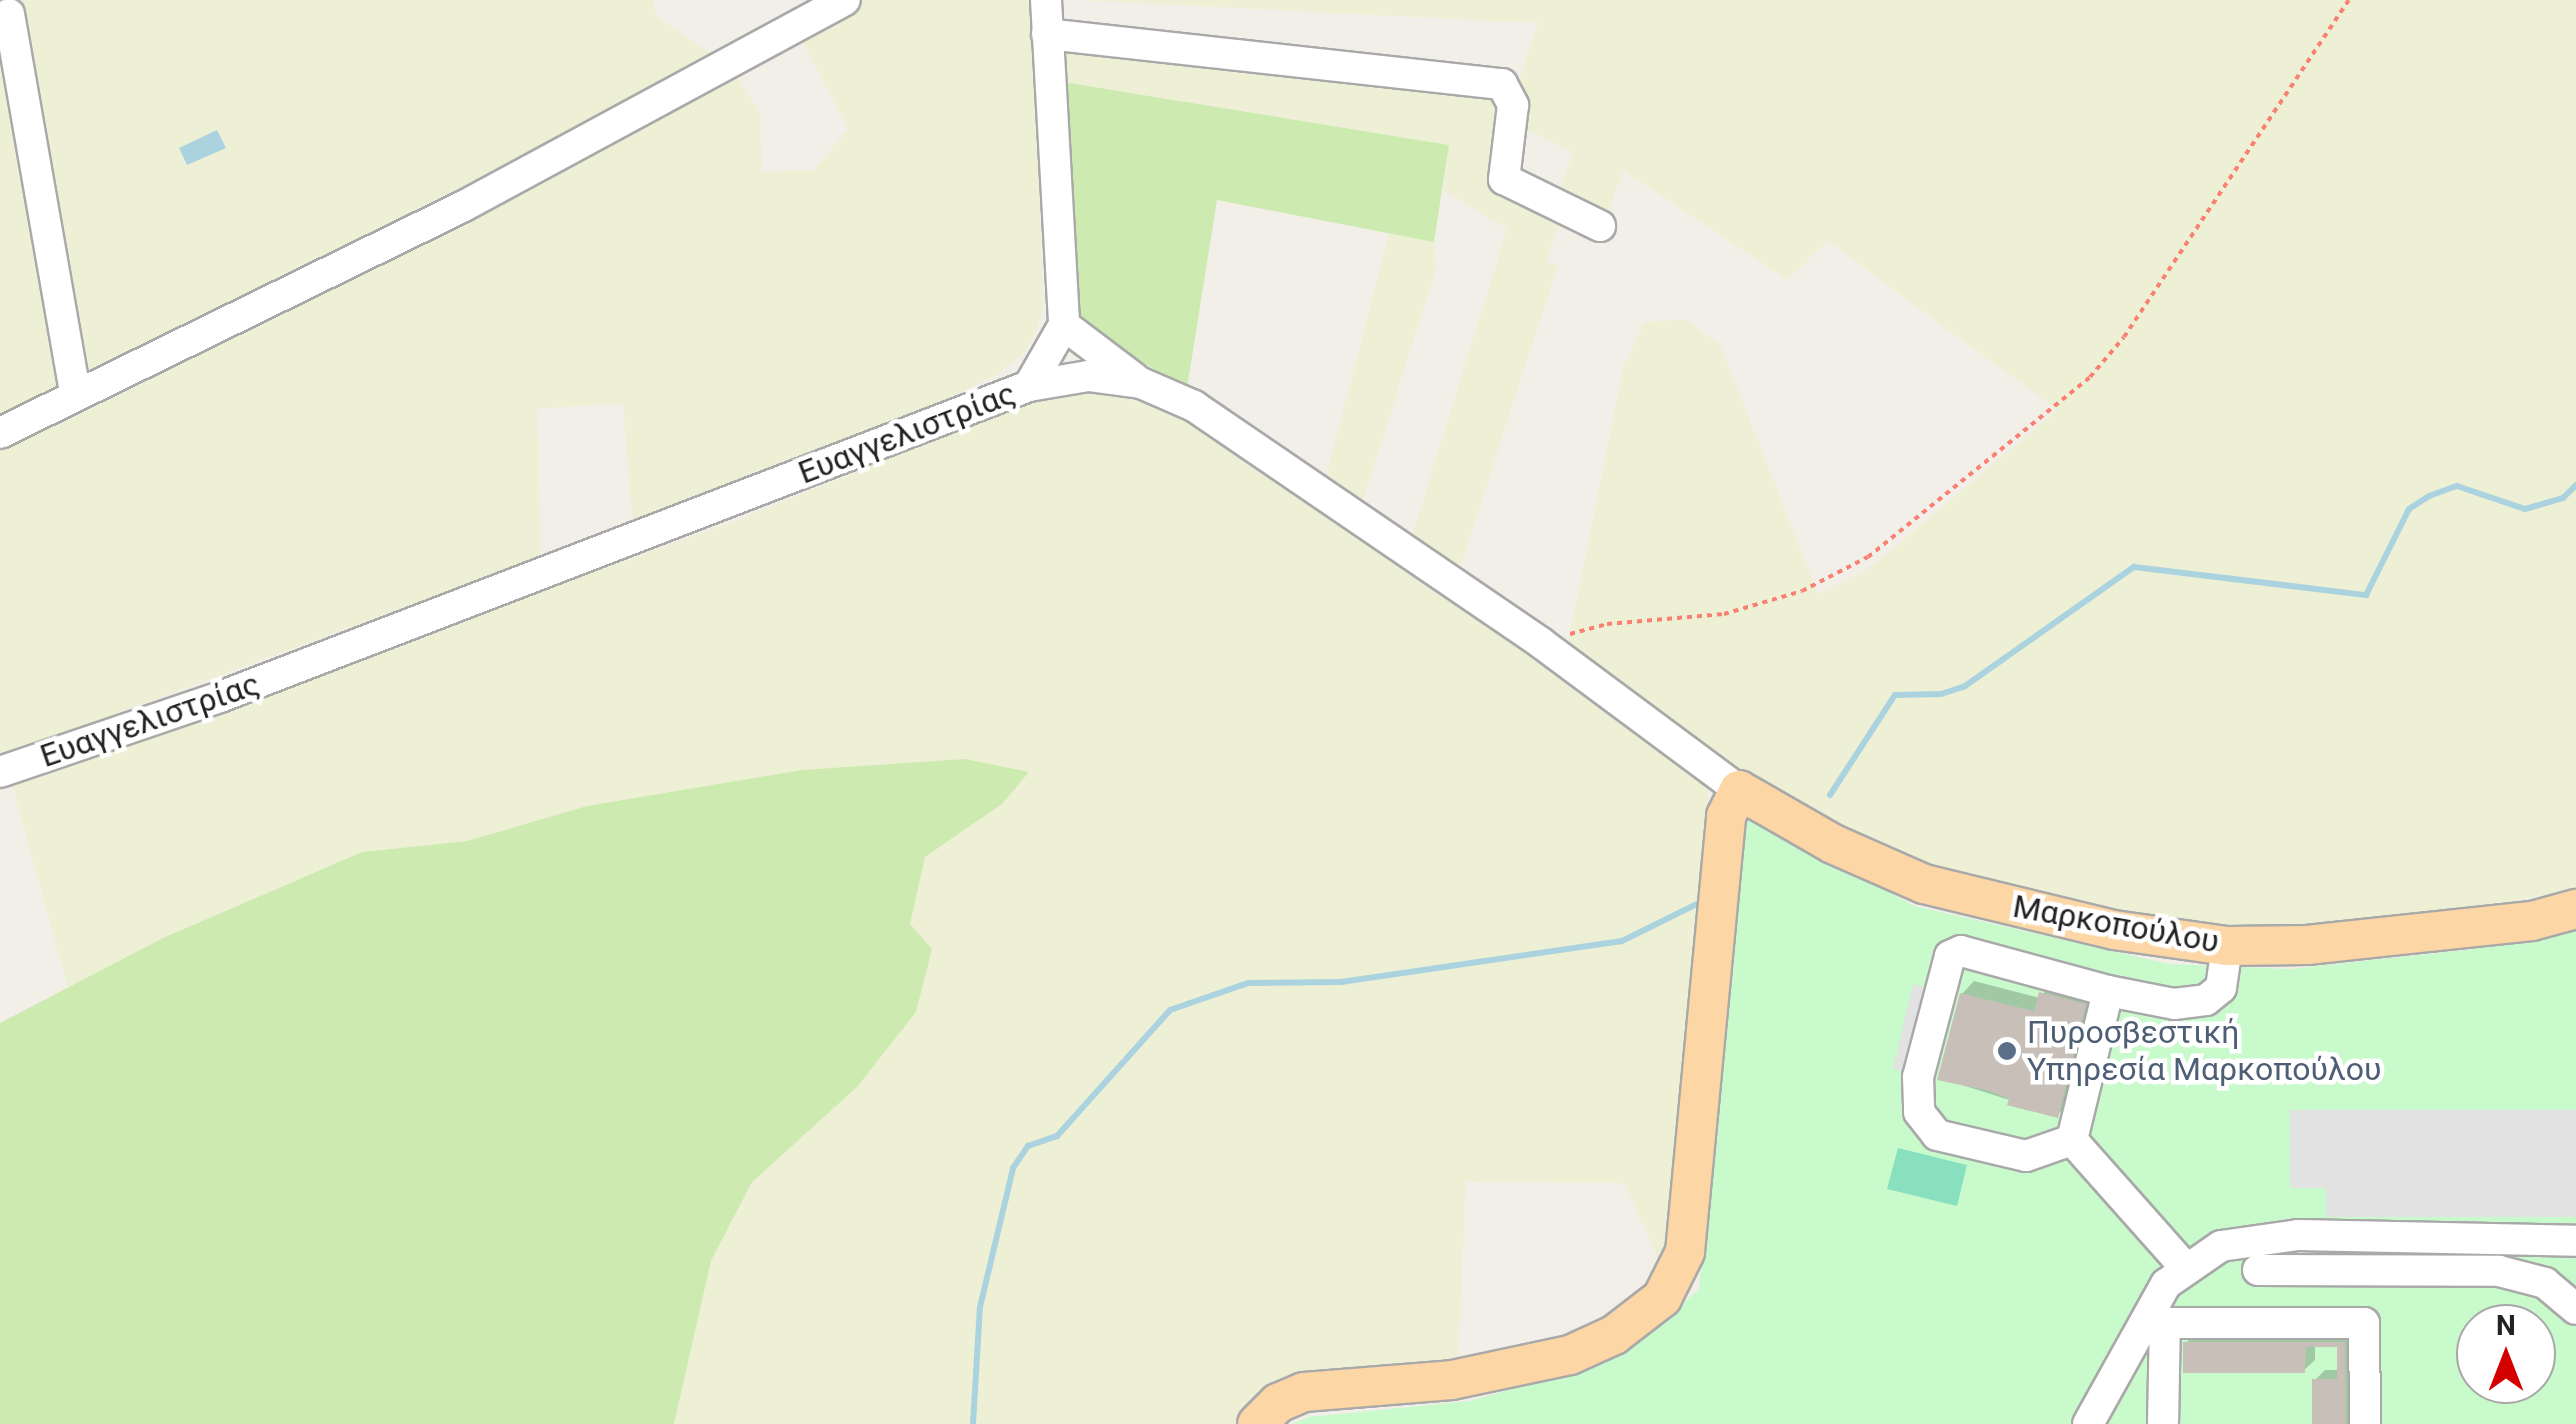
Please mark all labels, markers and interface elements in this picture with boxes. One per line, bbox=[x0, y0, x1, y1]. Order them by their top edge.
street label: Ευαγγελιστρίας bbox=[793, 374, 1021, 492]
street label: Ευαγγελιστρίας bbox=[35, 664, 265, 776]
street label: Μαρκοπούλου bbox=[2010, 887, 2222, 961]
place label: Πυροσβεστική Υπηρεσία Μαρκοπούλου bbox=[2027, 1014, 2381, 1089]
marker: Πυροσβεστική Υπηρεσία Μαρκοπούλου bbox=[1996, 1040, 2018, 1062]
north arrow bbox=[2456, 1304, 2556, 1404]
text: N bbox=[2496, 1309, 2516, 1342]

